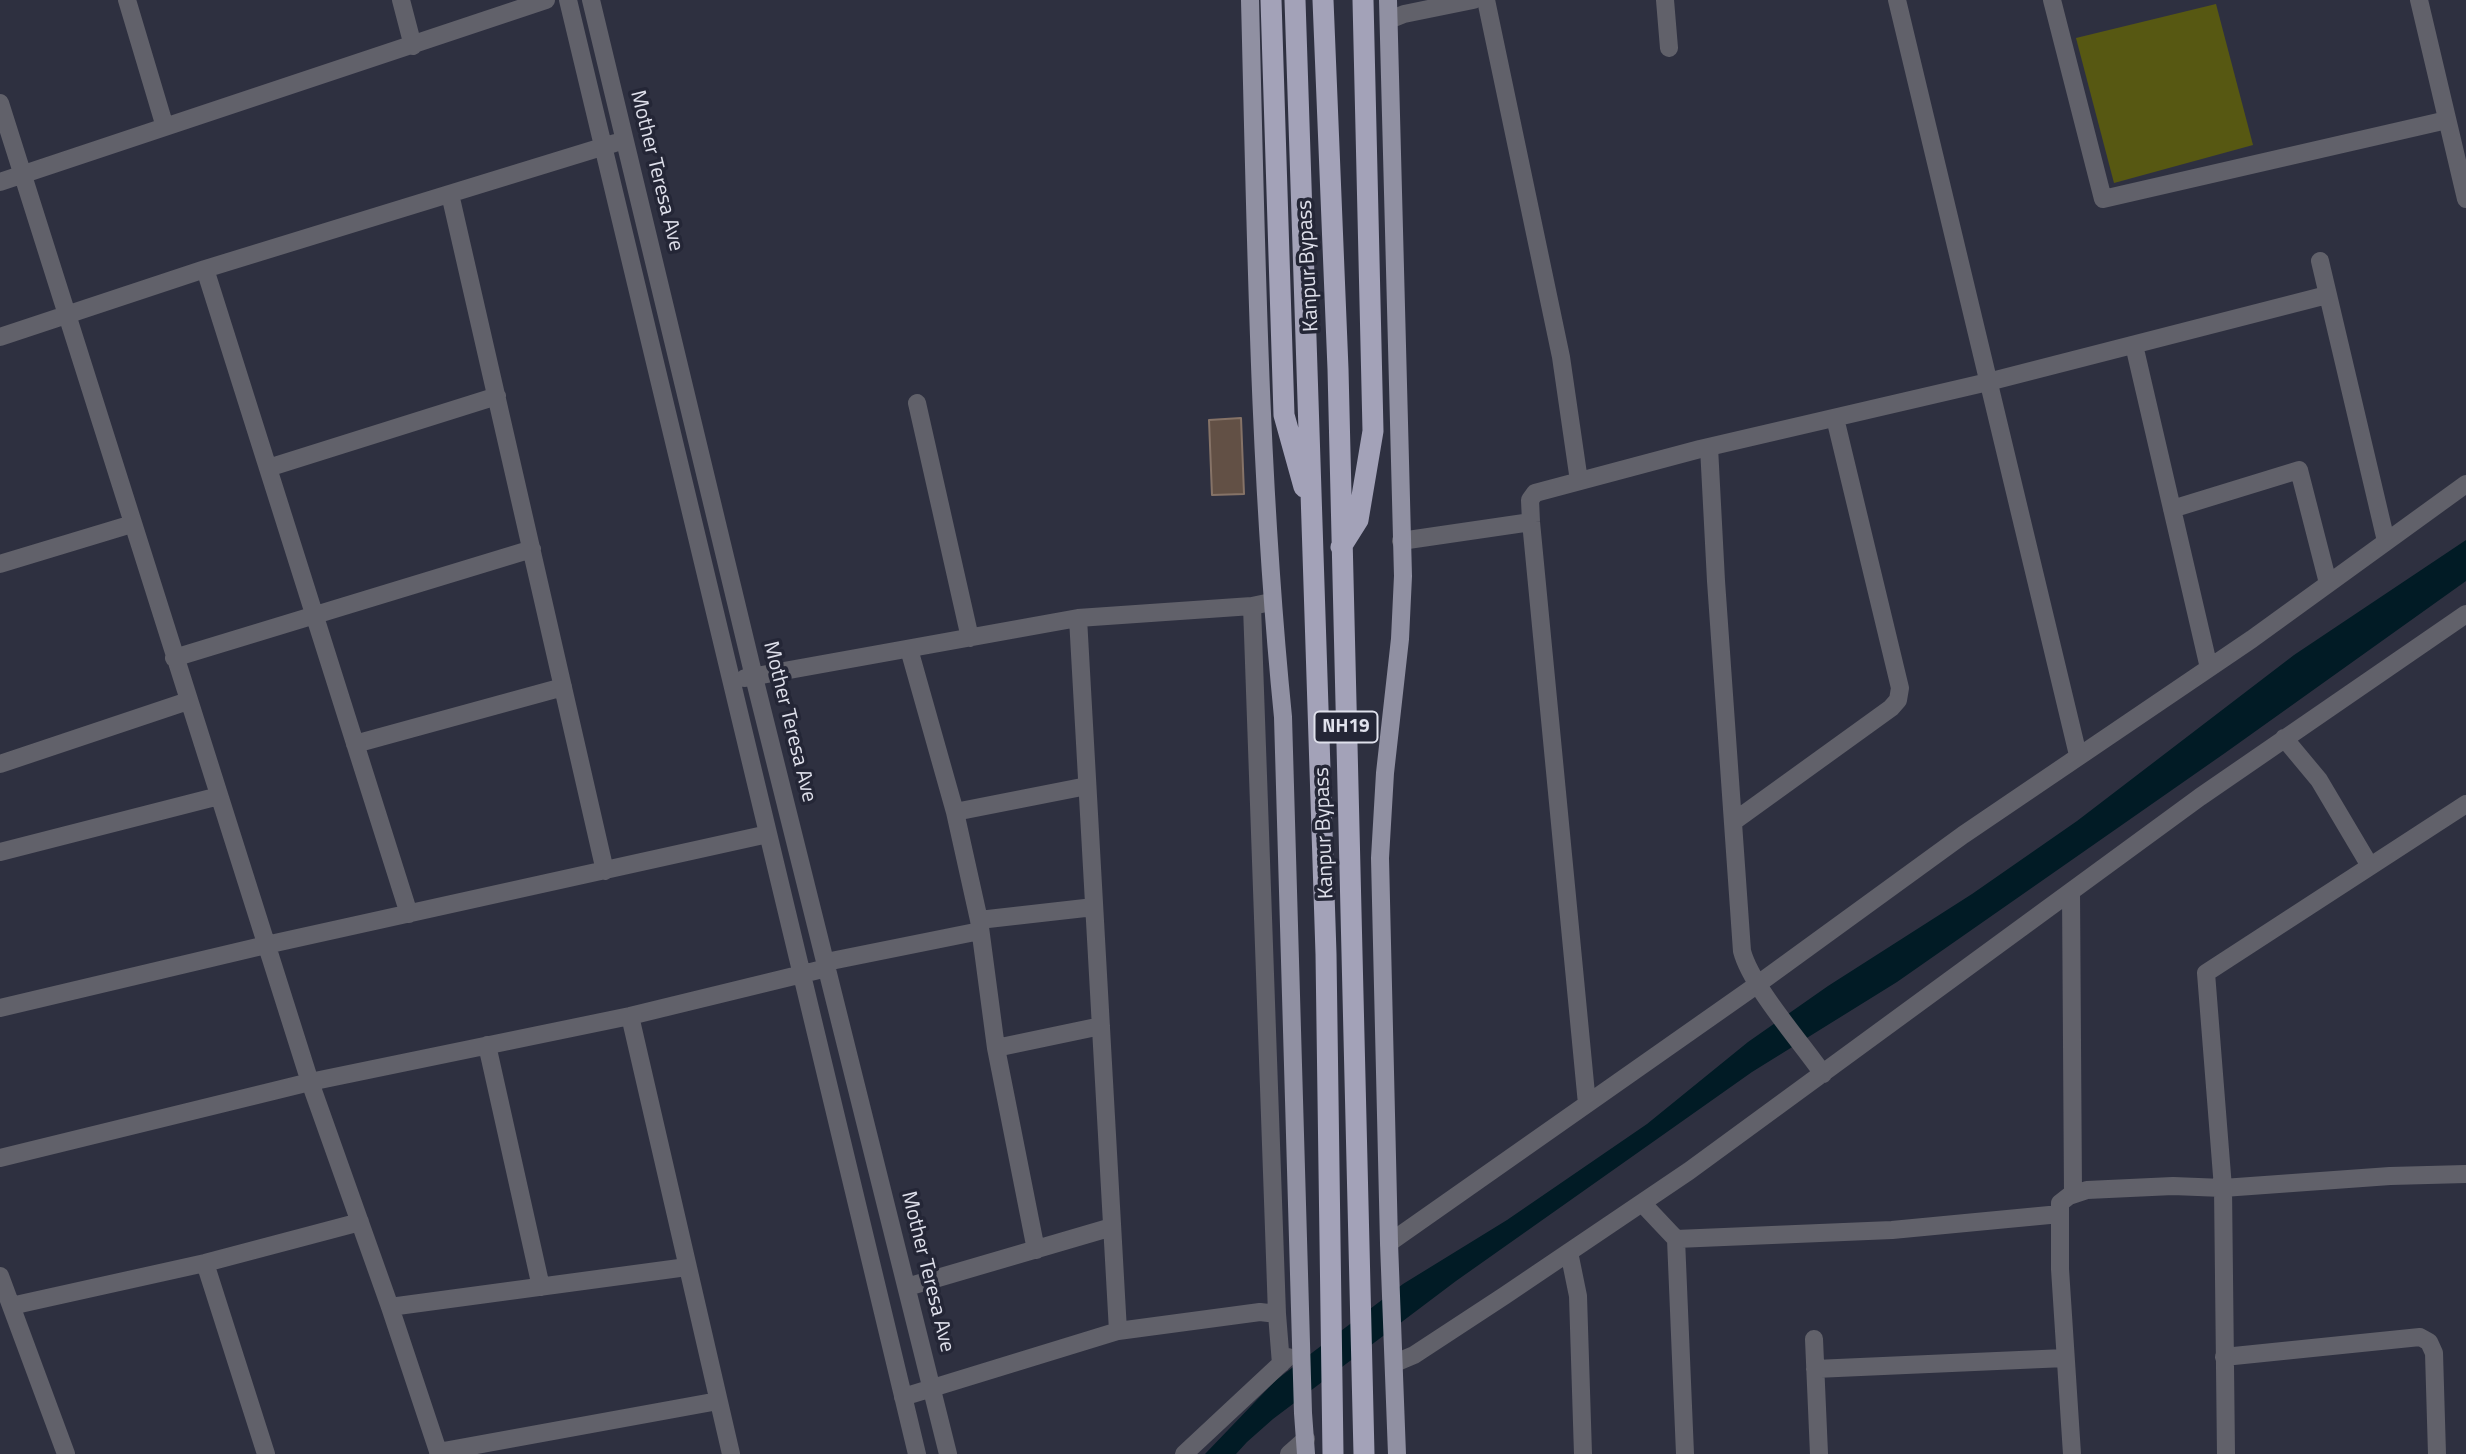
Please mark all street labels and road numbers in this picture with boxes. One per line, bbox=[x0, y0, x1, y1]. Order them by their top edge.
street label: Mother Teresa Ave bbox=[624, 88, 688, 254]
street label: Kanpur Bypass bbox=[1293, 199, 1325, 333]
street label: Mother Teresa Ave bbox=[757, 639, 821, 805]
road number: NH19 bbox=[1314, 712, 1378, 742]
street label: Kanpur Bypass bbox=[1310, 767, 1340, 899]
street label: Mother Teresa Ave bbox=[895, 1189, 959, 1355]

